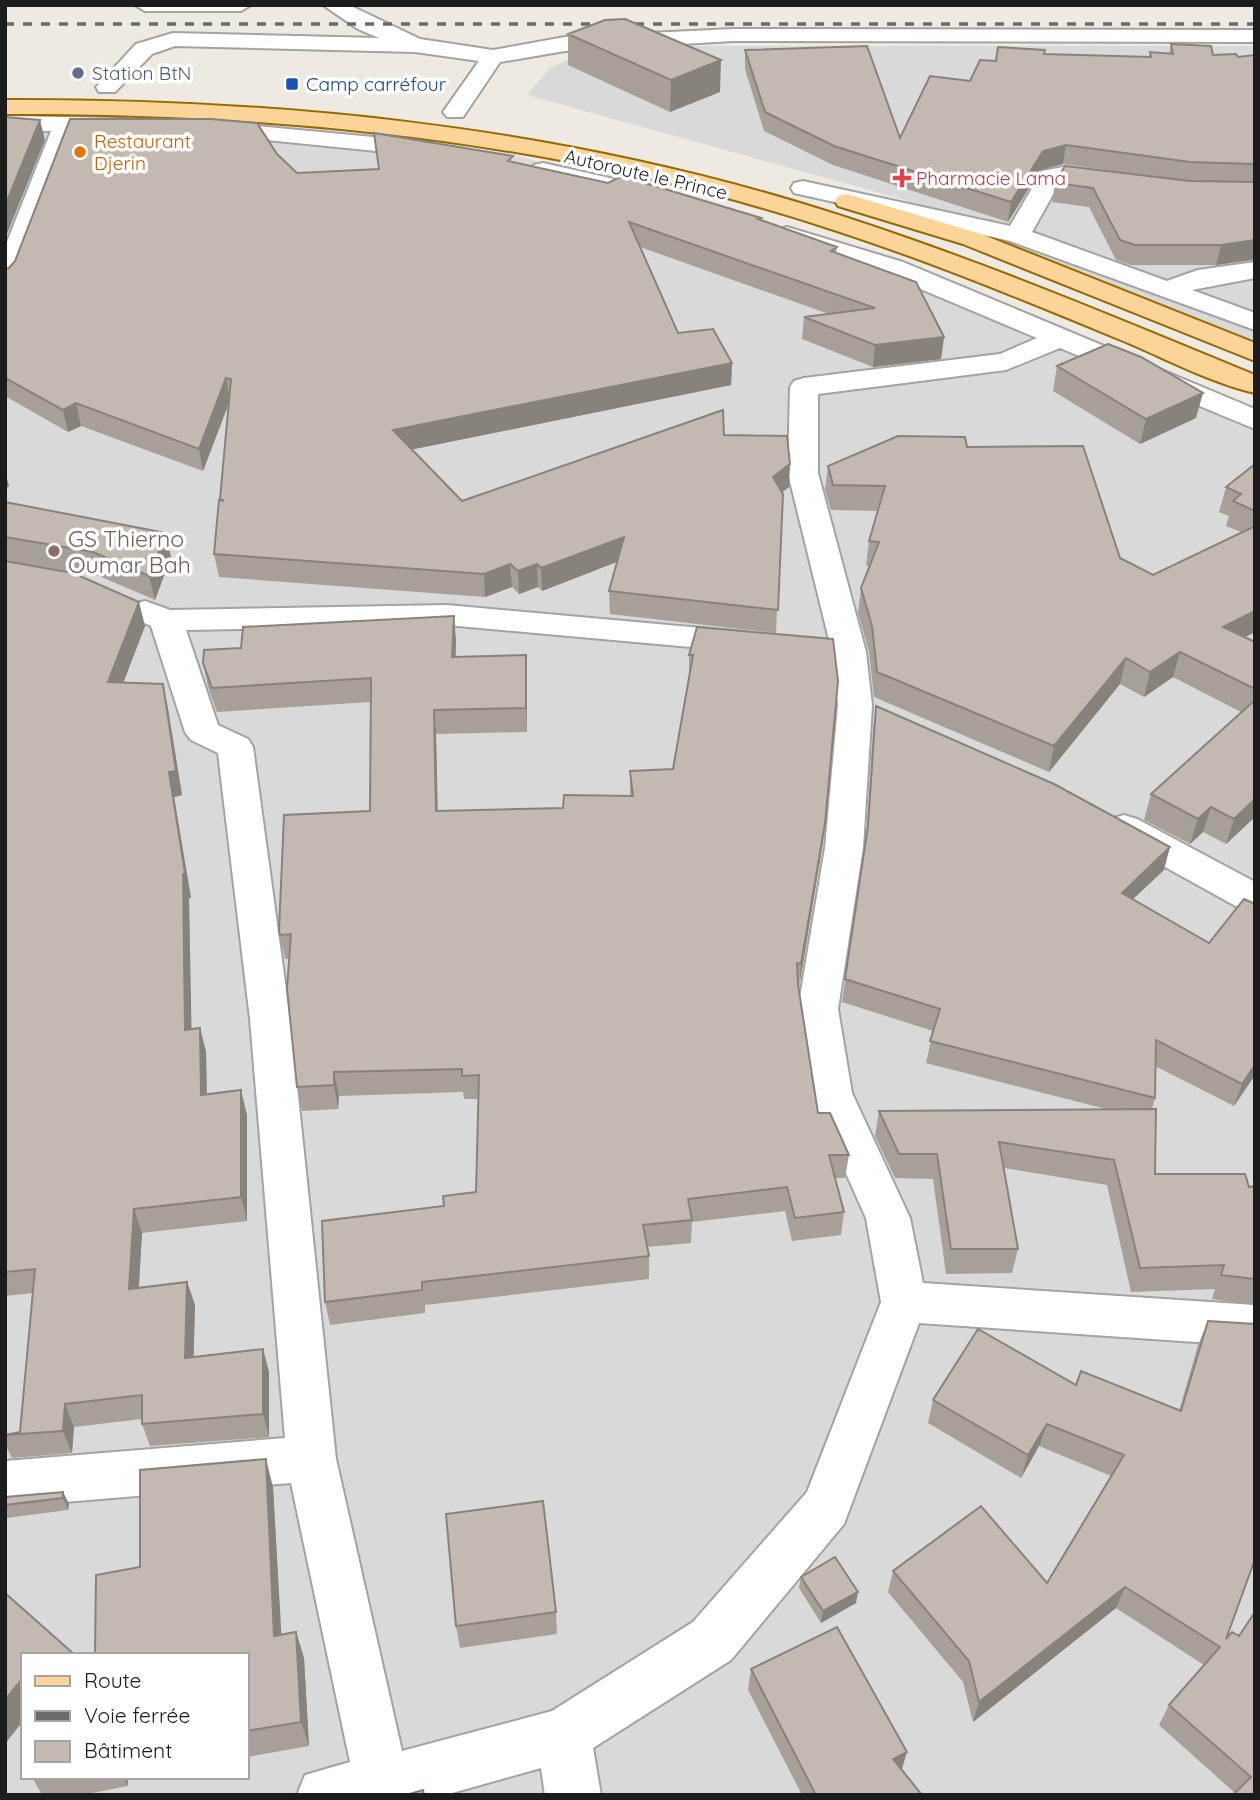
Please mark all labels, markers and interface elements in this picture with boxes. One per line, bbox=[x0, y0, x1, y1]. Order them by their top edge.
place label: Station BtN bbox=[92, 61, 191, 85]
marker: Station BtN bbox=[70, 65, 86, 81]
place label: Camp carréfour bbox=[306, 72, 447, 96]
marker: Camp carréfour bbox=[284, 76, 300, 92]
place label: Restaurant Djerin bbox=[94, 129, 191, 175]
marker: Restaurant Djerin bbox=[72, 144, 88, 160]
street label: Autoroute le Prince bbox=[562, 144, 730, 204]
place label: Pharmacie Lama bbox=[916, 166, 1066, 190]
marker: Pharmacie Lama bbox=[894, 170, 910, 186]
place label: GS Thierno Oumar Bah bbox=[68, 524, 191, 579]
marker: GS Thierno Oumar Bah bbox=[46, 543, 62, 559]
legend bbox=[21, 1653, 248, 1779]
text: Route bbox=[84, 1667, 141, 1693]
text: Voie ferrée bbox=[84, 1702, 190, 1728]
text: Bâtiment bbox=[84, 1737, 172, 1763]

